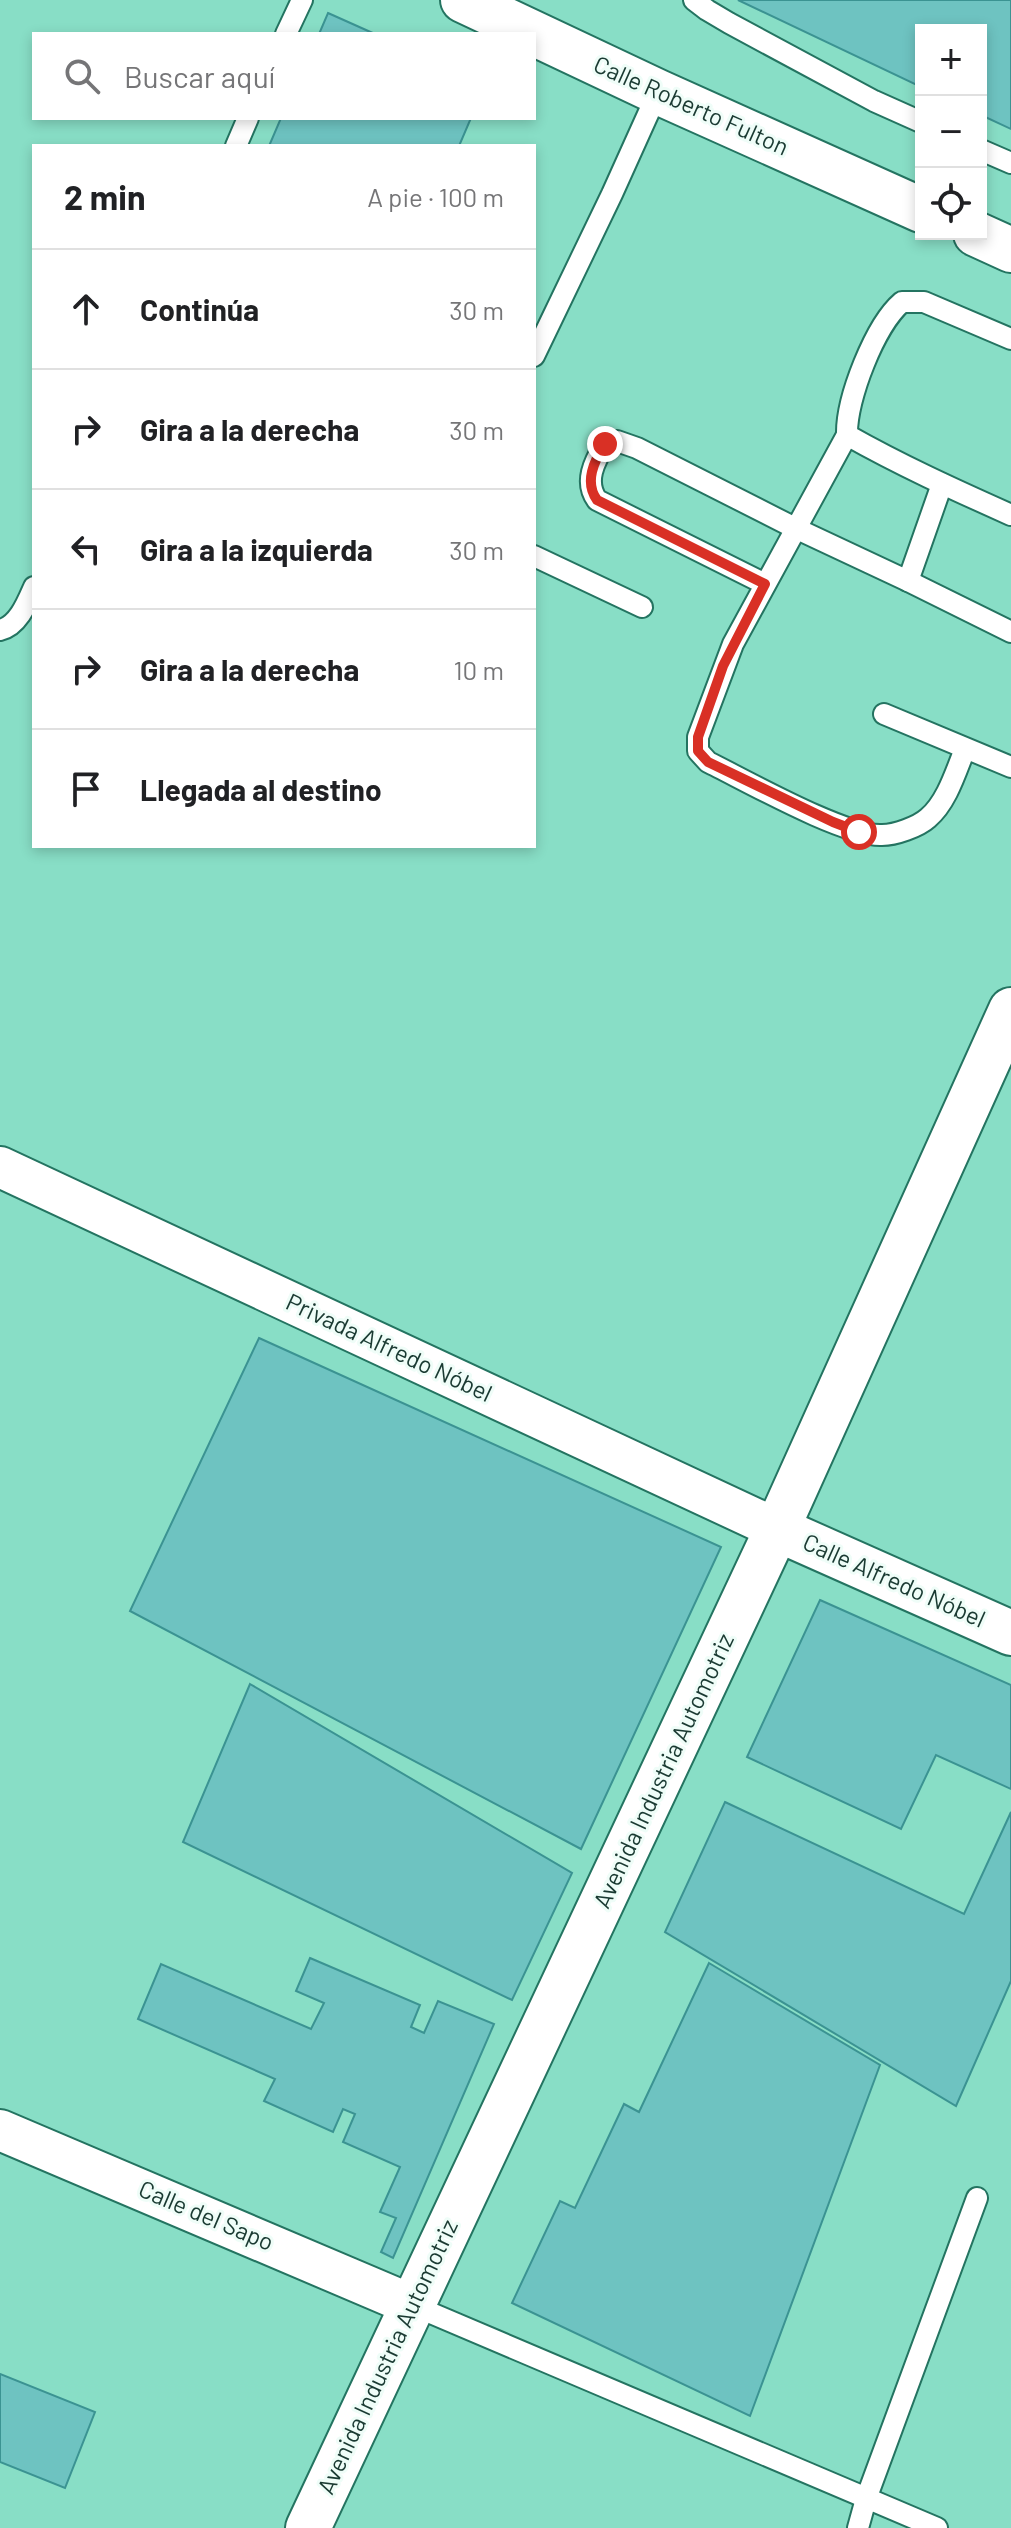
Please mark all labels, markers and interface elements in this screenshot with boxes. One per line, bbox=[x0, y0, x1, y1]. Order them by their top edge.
map controls bbox=[915, 24, 987, 240]
button: + bbox=[915, 24, 987, 96]
search box bbox=[32, 32, 536, 120]
street label: Calle Roberto Fulton bbox=[590, 49, 793, 161]
icon: search bbox=[60, 54, 104, 98]
text: Buscar aquí bbox=[124, 58, 275, 94]
button: − bbox=[915, 96, 987, 168]
button: locate bbox=[915, 168, 987, 240]
text: 2 min bbox=[64, 176, 146, 217]
text: A pie · 100 m bbox=[367, 181, 504, 212]
icon: ahead bbox=[64, 287, 108, 331]
text: Continúa bbox=[140, 291, 259, 327]
text: 30 m bbox=[449, 294, 504, 325]
icon: right bbox=[64, 407, 108, 451]
text: Gira a la derecha bbox=[140, 411, 359, 447]
text: 30 m bbox=[449, 414, 504, 445]
route end bbox=[587, 426, 623, 462]
icon: left bbox=[64, 527, 108, 571]
text: Gira a la izquierda bbox=[140, 531, 373, 567]
text: 30 m bbox=[449, 534, 504, 565]
icon: right bbox=[64, 647, 108, 691]
text: Gira a la derecha bbox=[140, 651, 359, 687]
text: 10 m bbox=[454, 654, 504, 685]
icon: arrive bbox=[64, 767, 108, 811]
text: Llegada al destino bbox=[140, 771, 382, 807]
route start bbox=[841, 814, 877, 850]
street label: Privada Alfredo Nóbel bbox=[282, 1286, 497, 1407]
street label: Calle Alfredo Nóbel bbox=[799, 1526, 990, 1633]
street label: Avenida Industria Automotriz bbox=[586, 1628, 739, 1912]
street label: Calle del Sapo bbox=[135, 2173, 278, 2256]
street label: Avenida Industria Automotriz bbox=[310, 2214, 463, 2498]

